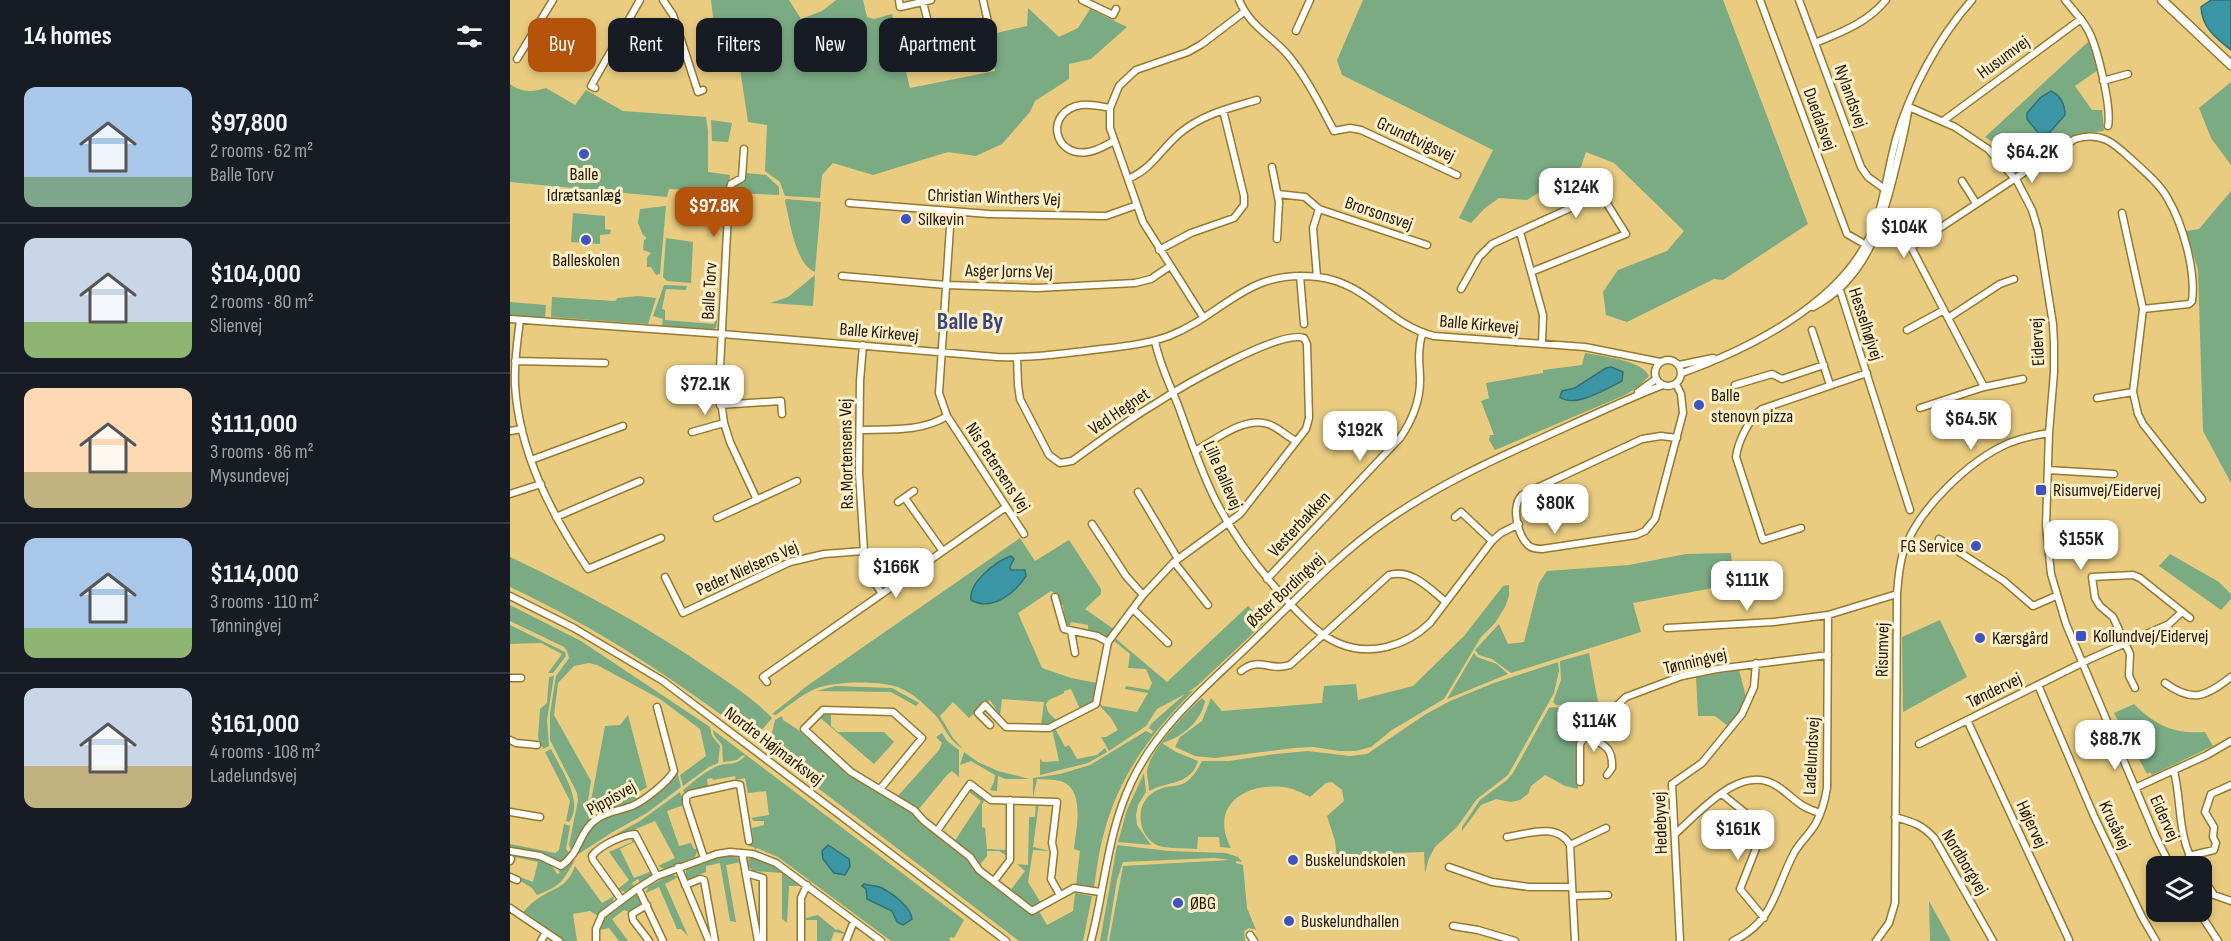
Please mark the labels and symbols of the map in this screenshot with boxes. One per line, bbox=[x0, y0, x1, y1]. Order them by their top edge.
street label: Husumvej bbox=[1973, 31, 2034, 83]
street label: Nylandsvej bbox=[1829, 62, 1872, 130]
street label: Duedalsvej bbox=[1799, 85, 1841, 153]
street label: Grundtvigsvej bbox=[1373, 112, 1458, 167]
pin: $64.2K bbox=[1983, 133, 2081, 184]
marker: Balle Idrætsanlæg bbox=[577, 147, 591, 161]
place label: Balle Idrætsanlæg bbox=[547, 164, 621, 206]
pin: $124K bbox=[1534, 168, 1618, 219]
street label: Christian Winthers Vej bbox=[927, 185, 1061, 210]
pin: $97.8K bbox=[665, 187, 763, 238]
street label: Brorsonsvej bbox=[1342, 192, 1416, 235]
pin: $104K bbox=[1862, 208, 1946, 259]
place label: Silkevin bbox=[918, 209, 964, 230]
marker: Silkevin bbox=[899, 212, 913, 226]
marker: Balleskolen bbox=[579, 233, 593, 247]
place label: Balleskolen bbox=[552, 250, 620, 271]
street label: Asger Jorns Vej bbox=[964, 260, 1053, 283]
street label: Balle Torv bbox=[698, 262, 721, 320]
street label: Hesselhøjvej bbox=[1844, 285, 1887, 363]
district label: Balle By bbox=[937, 307, 1003, 336]
street label: Balle Kirkevej bbox=[1438, 311, 1519, 338]
street label: Eidervej bbox=[2026, 317, 2049, 367]
street label: Balle Kirkevej bbox=[838, 319, 919, 346]
pin: $72.1K bbox=[656, 365, 754, 416]
street label: Ved Hegnet bbox=[1085, 383, 1154, 439]
place label: Balle stenovn pizza bbox=[1711, 385, 1793, 427]
marker: Balle stenovn pizza bbox=[1692, 398, 1706, 412]
street label: Rs.Mortensens Vej bbox=[835, 399, 858, 509]
pin: $64.5K bbox=[1922, 400, 2020, 451]
pin: $192K bbox=[1318, 411, 1402, 462]
street label: Nis Petersens Vej bbox=[961, 418, 1034, 516]
street label: Lille Ballevej bbox=[1198, 438, 1247, 513]
place label: Risumvej/Eidervej bbox=[2053, 480, 2161, 501]
marker: Risumvej/Eidervej bbox=[2034, 483, 2048, 497]
pin: $80K bbox=[1519, 484, 1591, 535]
street label: Vesterbakken bbox=[1264, 487, 1335, 561]
pin: $155K bbox=[2039, 520, 2123, 571]
place label: FG Service bbox=[1900, 536, 1964, 557]
street label: Peder Nielsens Vej bbox=[693, 537, 801, 600]
marker: FG Service bbox=[1969, 539, 1983, 553]
pin: $166K bbox=[854, 548, 938, 599]
street label: Øster Bordingvej bbox=[1242, 549, 1329, 632]
pin: $111K bbox=[1705, 561, 1789, 612]
street label: Risumvej bbox=[1872, 623, 1893, 677]
place label: Kollundvej/Eidervej bbox=[2093, 626, 2208, 647]
place label: Kærsgård bbox=[1992, 628, 2048, 649]
marker: Kollundvej/Eidervej bbox=[2074, 629, 2088, 643]
marker: Kærsgård bbox=[1973, 631, 1987, 645]
street label: Tønningvej bbox=[1661, 644, 1729, 679]
street label: Tøndervej bbox=[1963, 668, 2025, 713]
pin: $114K bbox=[1552, 702, 1636, 753]
street label: Nordre Højmarksvej bbox=[720, 703, 827, 790]
street label: Ladelundsvej bbox=[1799, 716, 1824, 796]
pin: $88.7K bbox=[2066, 720, 2164, 771]
street label: Pippisvej bbox=[583, 776, 639, 820]
street label: Hedebyvej bbox=[1649, 791, 1672, 855]
street label: Eidervej bbox=[2145, 792, 2184, 844]
street label: Højervej bbox=[2012, 797, 2052, 851]
street label: Krusåvej bbox=[2094, 798, 2135, 853]
pin: $161K bbox=[1696, 810, 1780, 861]
street label: Nordborgvej bbox=[1937, 826, 1992, 899]
place label: Buskelundskolen bbox=[1305, 850, 1406, 871]
marker: Buskelundskolen bbox=[1286, 853, 1300, 867]
place label: ØBG bbox=[1190, 893, 1216, 914]
marker: ØBG bbox=[1171, 896, 1185, 910]
place label: Buskelundhallen bbox=[1301, 911, 1399, 932]
marker: Buskelundhallen bbox=[1282, 914, 1296, 928]

